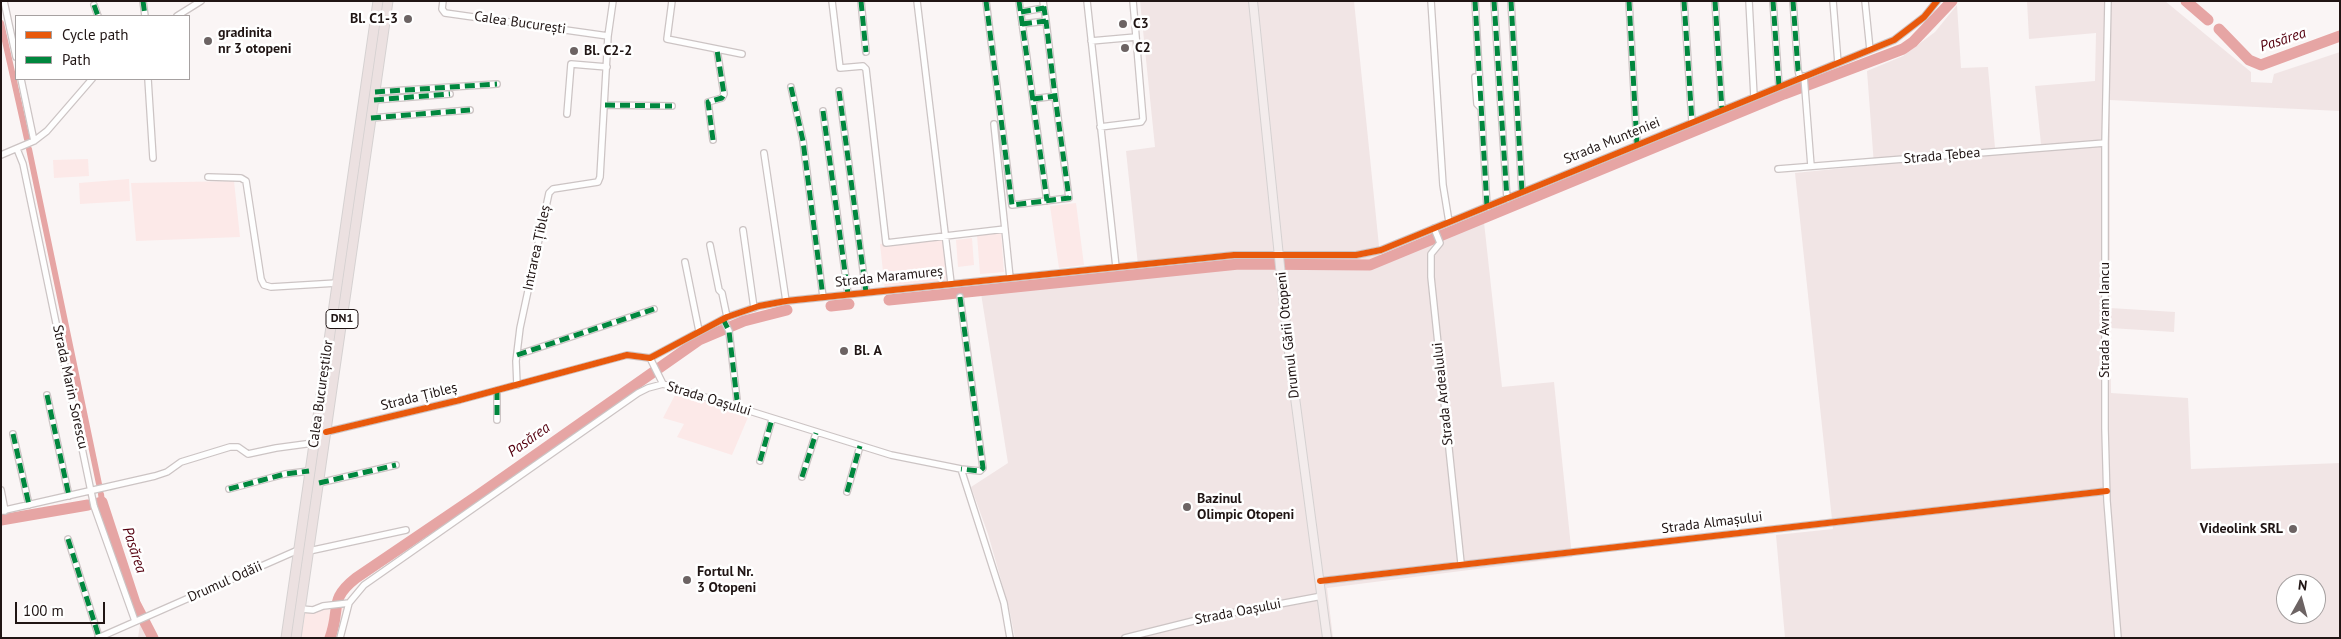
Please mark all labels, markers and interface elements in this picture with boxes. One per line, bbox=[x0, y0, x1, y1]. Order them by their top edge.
street label: Calea București bbox=[473, 8, 567, 38]
place label: Bl. C1-3 bbox=[350, 11, 398, 27]
marker: Bl. C1-3 bbox=[402, 13, 414, 25]
legend bbox=[15, 15, 190, 80]
place label: C3 bbox=[1133, 16, 1149, 32]
marker: C3 bbox=[1117, 18, 1129, 30]
water label: Pasărea bbox=[2258, 24, 2308, 56]
text: Cycle path bbox=[62, 25, 128, 44]
place label: gradinita nr 3 otopeni bbox=[218, 25, 291, 58]
marker: gradinita nr 3 otopeni bbox=[202, 35, 214, 47]
place label: C2 bbox=[1135, 40, 1151, 56]
marker: C2 bbox=[1119, 42, 1131, 54]
place label: Bl. C2-2 bbox=[584, 43, 632, 59]
marker: Bl. C2-2 bbox=[568, 45, 580, 57]
text: Path bbox=[62, 50, 91, 69]
street label: Strada Munteniei bbox=[1561, 114, 1663, 168]
street label: Strada Țebea bbox=[1903, 144, 1981, 168]
street label: Intrarea Țibleș bbox=[520, 204, 554, 292]
street label: Strada Avram Iancu bbox=[2097, 262, 2113, 378]
street label: Strada Maramureș bbox=[834, 263, 944, 291]
street label: Drumul Gării Otopeni bbox=[1273, 271, 1303, 399]
road number: DN1 bbox=[326, 310, 358, 328]
street label: Strada Marin Sorescu bbox=[49, 323, 91, 451]
street label: Calea Bucureștilor bbox=[305, 339, 337, 449]
street label: Strada Ardealului bbox=[1429, 342, 1457, 446]
place label: Bl. A bbox=[854, 343, 882, 359]
marker: Bl. A bbox=[838, 345, 850, 357]
street label: Strada Oașului bbox=[665, 378, 753, 420]
street label: Strada Țibleș bbox=[379, 379, 459, 415]
water label: Pasărea bbox=[504, 419, 554, 461]
place label: Bazinul Olimpic Otopeni bbox=[1197, 491, 1294, 524]
marker: Bazinul Olimpic Otopeni bbox=[1181, 501, 1193, 513]
street label: Strada Almașului bbox=[1661, 508, 1763, 538]
place label: Videolink SRL bbox=[2200, 521, 2283, 537]
marker: Videolink SRL bbox=[2287, 523, 2299, 535]
water label: Pasărea bbox=[118, 525, 150, 575]
street label: Drumul Odăii bbox=[185, 558, 265, 606]
place label: Fortul Nr. 3 Otopeni bbox=[697, 564, 756, 596]
marker: Fortul Nr. 3 Otopeni bbox=[681, 574, 693, 586]
north arrow bbox=[2276, 574, 2326, 624]
text: N bbox=[2297, 576, 2308, 595]
scale bar bbox=[18, 592, 108, 624]
street label: Strada Oașului bbox=[1193, 595, 1283, 629]
text: 100 m bbox=[23, 601, 64, 620]

